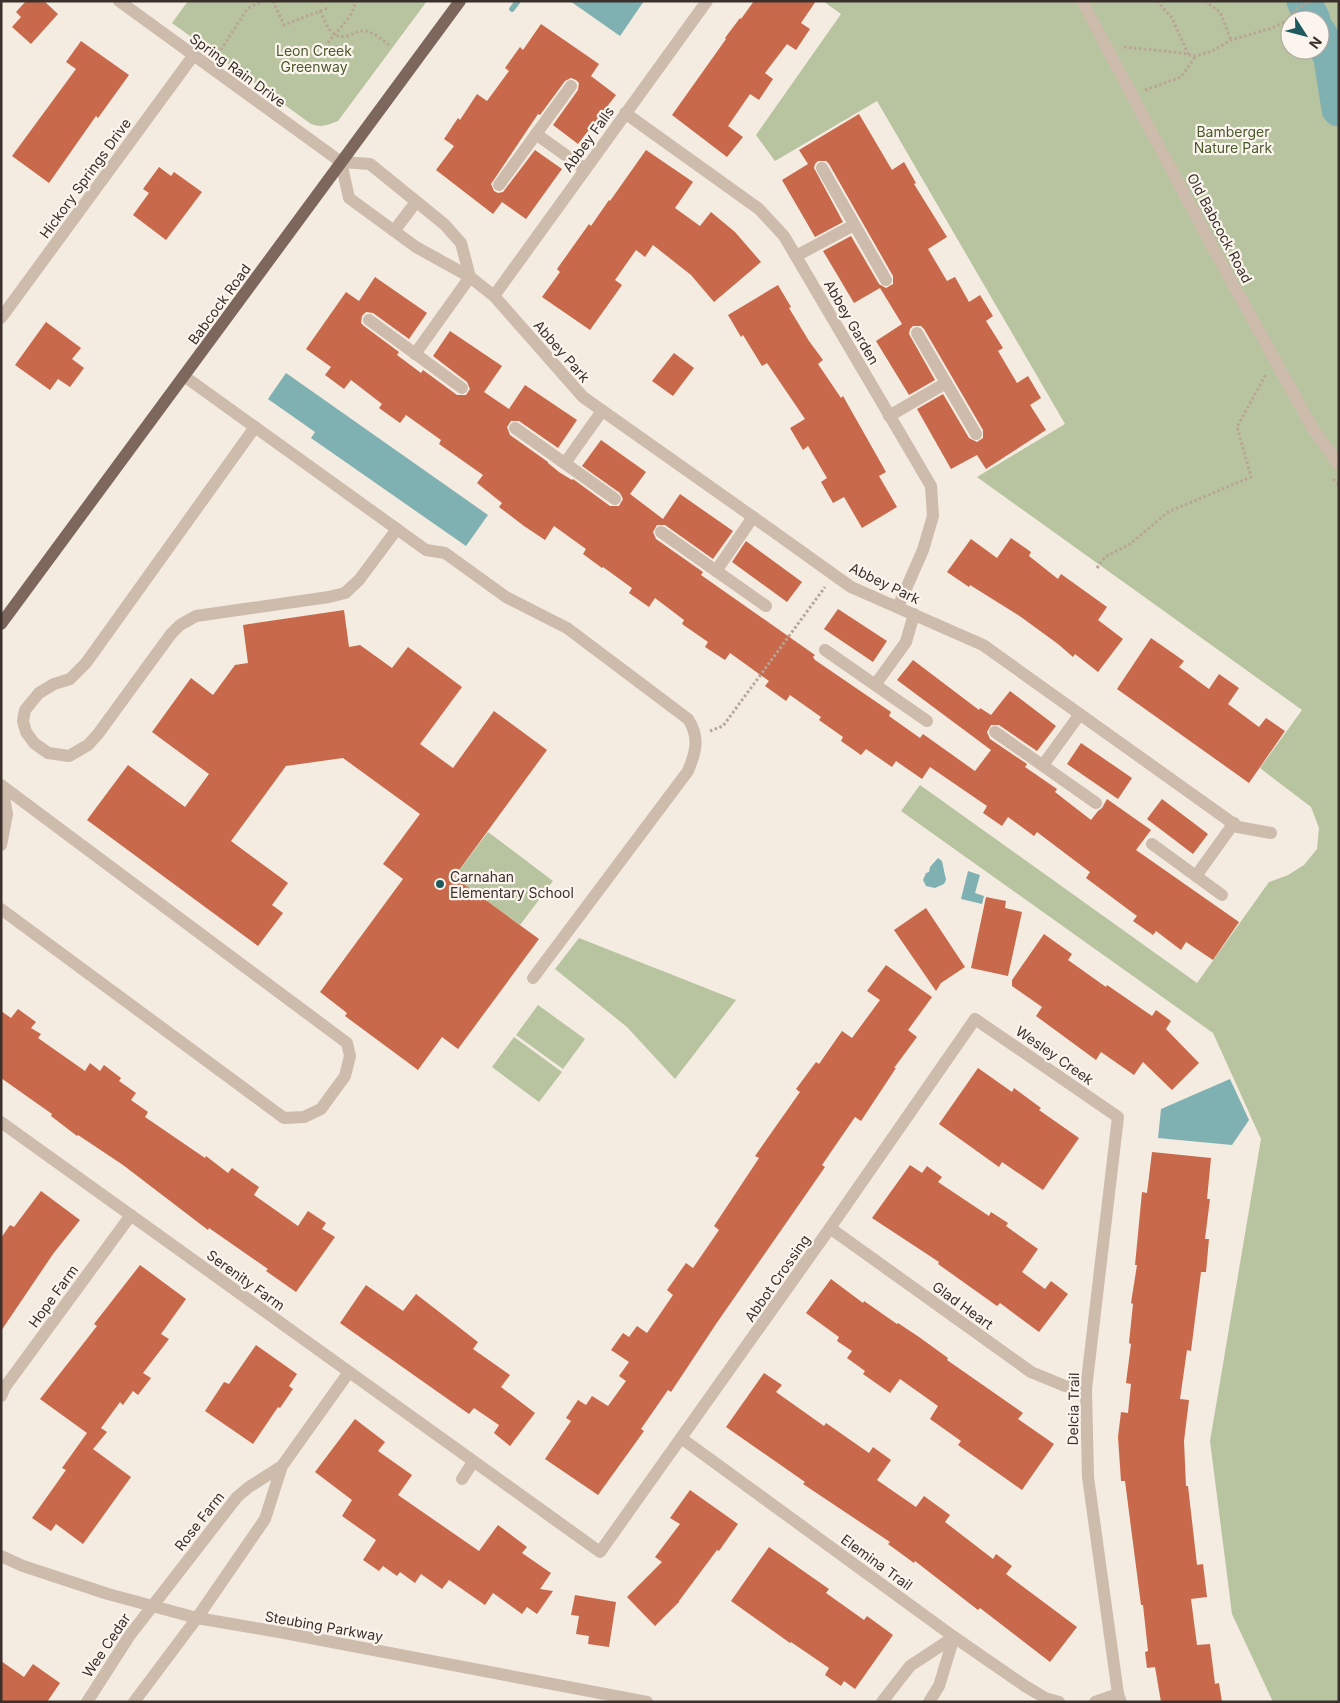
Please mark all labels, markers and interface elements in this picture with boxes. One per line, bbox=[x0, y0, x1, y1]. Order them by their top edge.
north arrow bbox=[1280, 10, 1330, 60]
street label: Spring Rain Drive bbox=[187, 30, 289, 110]
text: N bbox=[1306, 34, 1326, 52]
park label: Leon Creek Greenway bbox=[276, 42, 352, 75]
street label: Abbey Falls bbox=[559, 103, 617, 175]
street label: Hickory Springs Drive bbox=[36, 115, 134, 241]
park label: Bamberger Nature Park bbox=[1194, 123, 1273, 156]
street label: Old Babcock Road bbox=[1184, 170, 1256, 286]
street label: Babcock Road bbox=[184, 260, 254, 348]
street label: Abbey Garden bbox=[821, 277, 883, 367]
street label: Abbey Park bbox=[530, 317, 594, 386]
street label: Abbey Park bbox=[847, 559, 923, 608]
place label: Carnahan Elementary School bbox=[450, 868, 574, 901]
marker: Carnahan Elementary School bbox=[434, 878, 446, 890]
street label: Wesley Creek bbox=[1013, 1022, 1097, 1088]
street label: Abbot Crossing bbox=[741, 1231, 813, 1325]
street label: Serenity Farm bbox=[204, 1246, 288, 1314]
street label: Hope Farm bbox=[25, 1261, 81, 1331]
street label: Glad Heart bbox=[929, 1277, 997, 1333]
street label: Delcia Trail bbox=[1064, 1372, 1082, 1446]
street label: Rose Farm bbox=[171, 1488, 227, 1554]
street label: Elemina Trail bbox=[838, 1530, 916, 1594]
street label: Steubing Parkway bbox=[264, 1607, 384, 1645]
street label: Wee Cedar bbox=[78, 1610, 134, 1680]

